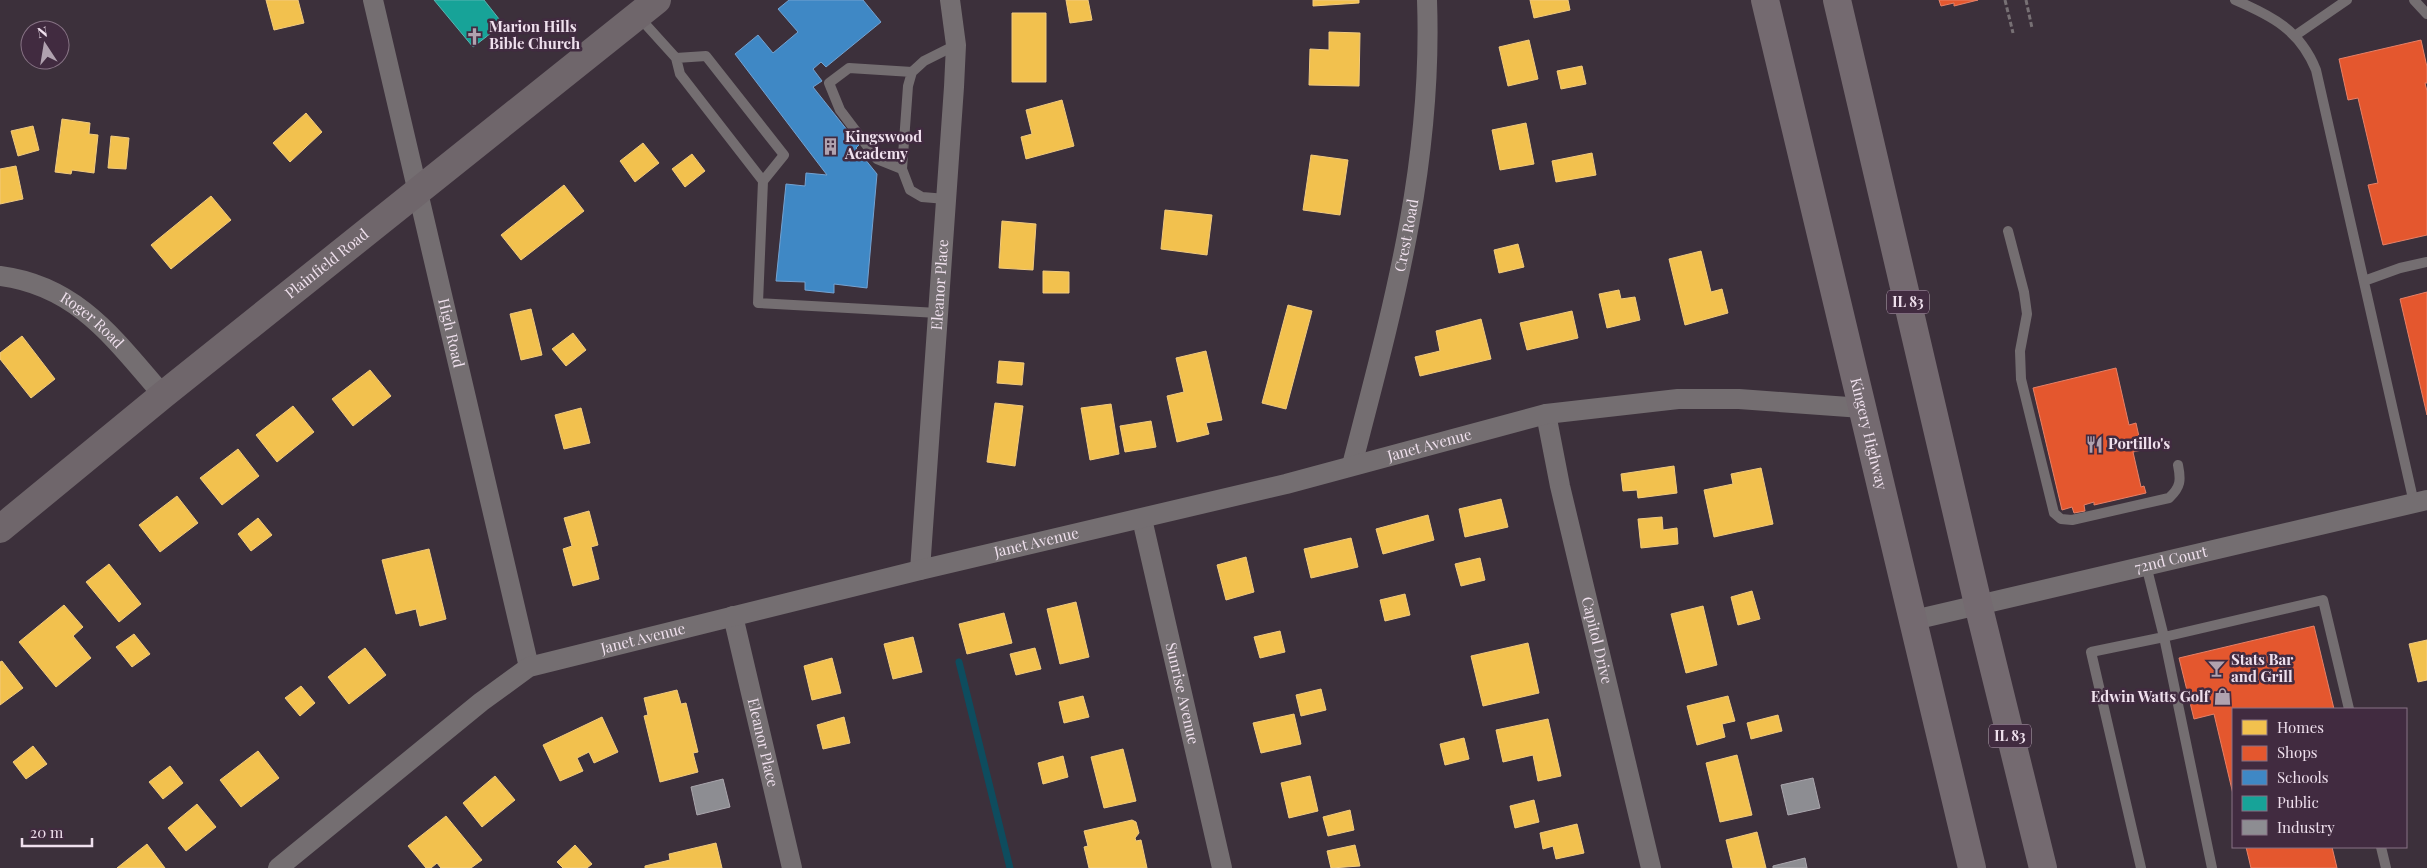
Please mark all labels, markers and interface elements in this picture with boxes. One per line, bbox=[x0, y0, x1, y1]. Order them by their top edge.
place label: Marion Hills Bible Church bbox=[489, 16, 580, 53]
north arrow bbox=[20, 20, 70, 70]
text: N bbox=[35, 21, 49, 42]
church icon: Marion Hills Bible Church bbox=[465, 26, 485, 46]
place label: Kingswood Academy bbox=[844, 126, 922, 163]
building icon: Kingswood Academy bbox=[821, 136, 841, 156]
street label: Crest Road bbox=[1389, 197, 1422, 274]
street label: Plainfield Road bbox=[281, 223, 372, 303]
street label: Eleanor Place bbox=[926, 239, 952, 331]
street label: Roger Road bbox=[57, 287, 129, 352]
road number: IL 83 bbox=[1887, 290, 1929, 314]
street label: High Road bbox=[434, 296, 470, 370]
street label: Kingery Highway bbox=[1846, 375, 1893, 492]
street label: Janet Avenue bbox=[1384, 424, 1474, 466]
place label: Portillo's bbox=[2108, 433, 2170, 453]
restaurant icon: Portillo's bbox=[2084, 434, 2104, 454]
street label: Janet Avenue bbox=[991, 522, 1080, 562]
street label: 72nd Court bbox=[2133, 541, 2210, 577]
street label: Capitol Drive bbox=[1578, 594, 1618, 686]
street label: Janet Avenue bbox=[597, 618, 687, 658]
street label: Sunrise Avenue bbox=[1162, 640, 1204, 746]
place label: Stats Bar and Grill bbox=[2231, 649, 2293, 686]
bar icon: Stats Bar and Grill bbox=[2207, 659, 2227, 679]
place label: Edwin Watts Golf bbox=[2091, 686, 2211, 706]
shop icon: Edwin Watts Golf bbox=[2213, 687, 2233, 707]
street label: Eleanor Place bbox=[743, 696, 784, 789]
legend bbox=[2232, 708, 2407, 848]
text: Homes bbox=[2277, 717, 2324, 737]
road number: IL 83 bbox=[1989, 724, 2031, 748]
text: Shops bbox=[2277, 742, 2318, 762]
text: Schools bbox=[2277, 767, 2329, 787]
text: Public bbox=[2277, 792, 2319, 812]
scale bar bbox=[22, 816, 92, 848]
text: Industry bbox=[2277, 817, 2335, 837]
text: 20 m bbox=[30, 822, 64, 842]

